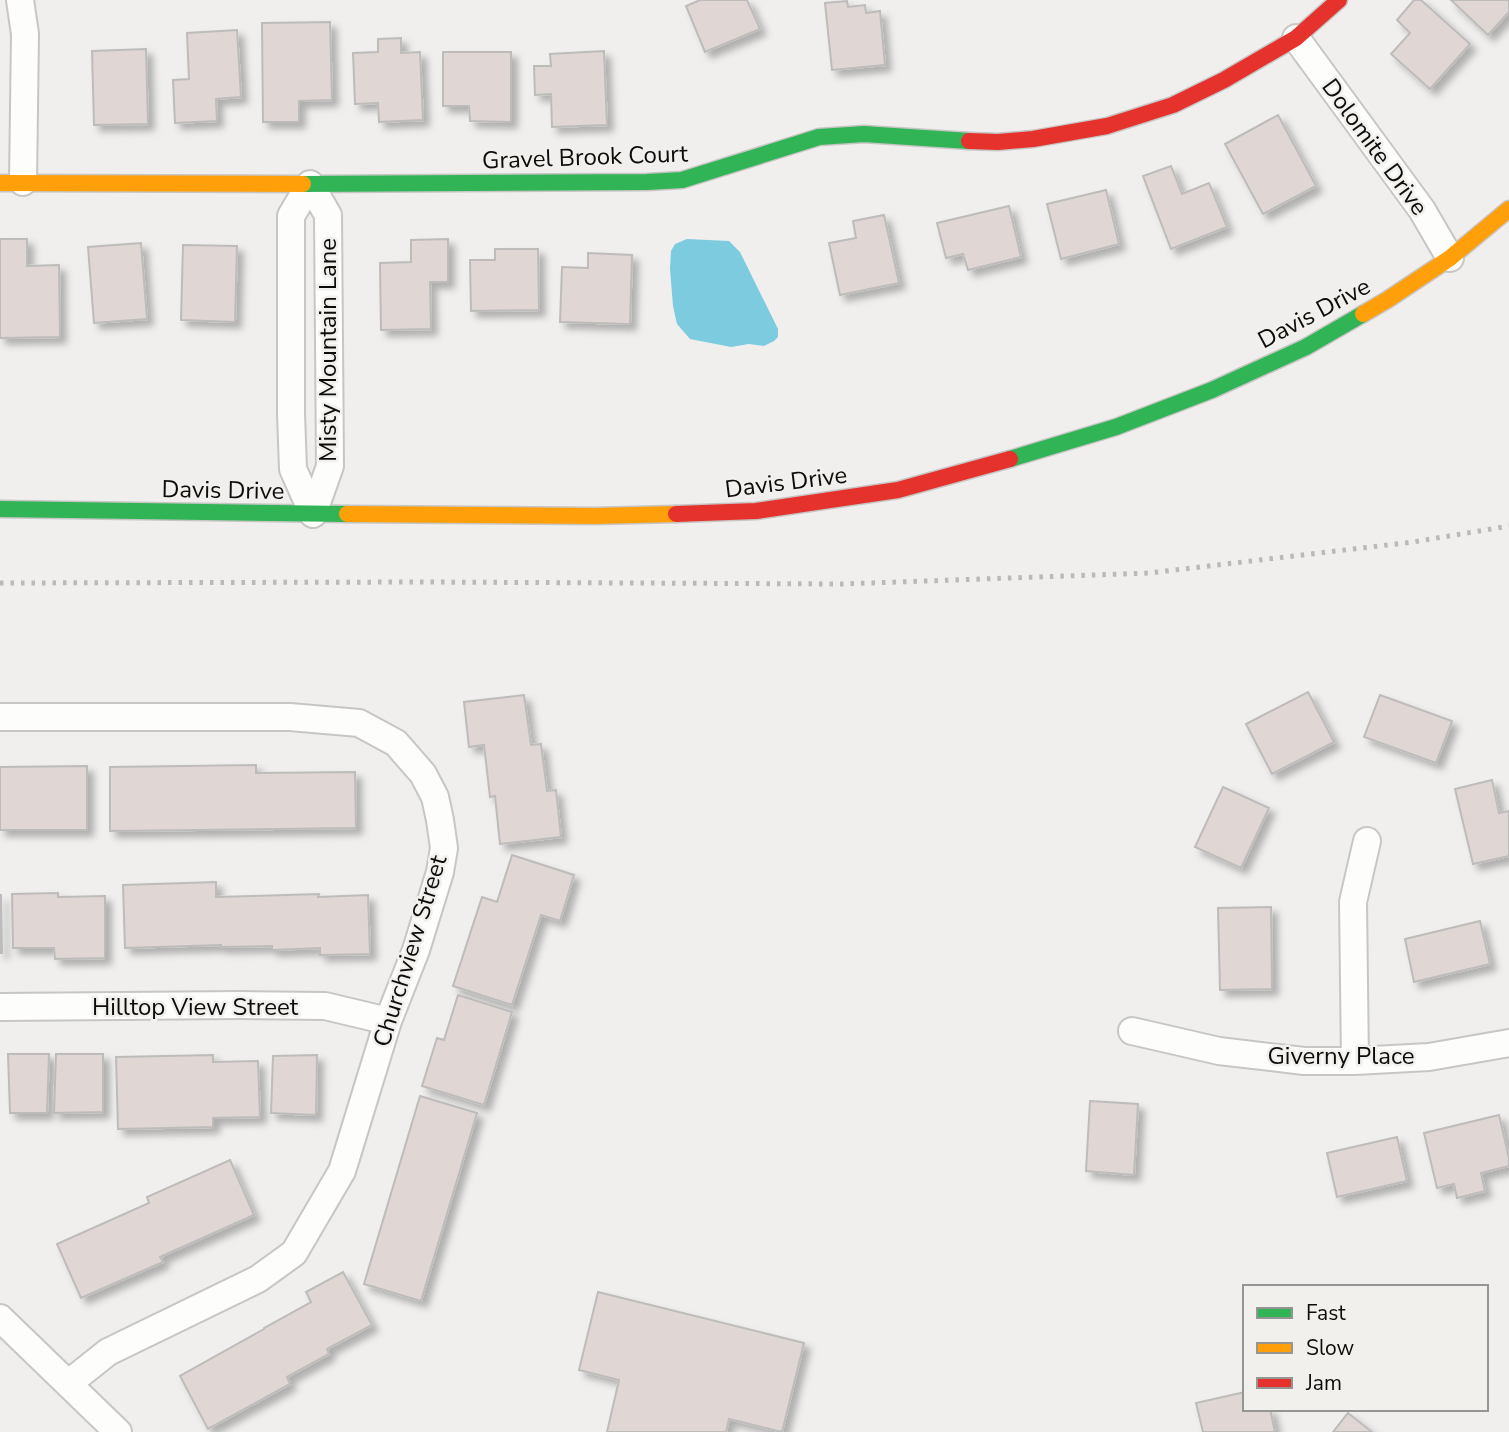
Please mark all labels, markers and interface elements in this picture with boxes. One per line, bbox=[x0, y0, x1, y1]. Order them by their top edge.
street label: Dolomite Drive bbox=[1315, 72, 1435, 222]
street label: Gravel Brook Court bbox=[482, 137, 689, 177]
street label: Misty Mountain Lane bbox=[312, 238, 344, 462]
street label: Davis Drive bbox=[1252, 270, 1376, 356]
street label: Davis Drive bbox=[723, 459, 849, 505]
street label: Davis Drive bbox=[161, 473, 285, 507]
street label: Churchview Street bbox=[366, 851, 455, 1051]
street label: Hilltop View Street bbox=[92, 991, 299, 1023]
street label: Giverny Place bbox=[1267, 1040, 1415, 1072]
legend bbox=[1243, 1285, 1488, 1411]
text: Fast bbox=[1306, 1299, 1346, 1327]
text: Slow bbox=[1306, 1334, 1355, 1362]
text: Jam bbox=[1305, 1369, 1342, 1397]

